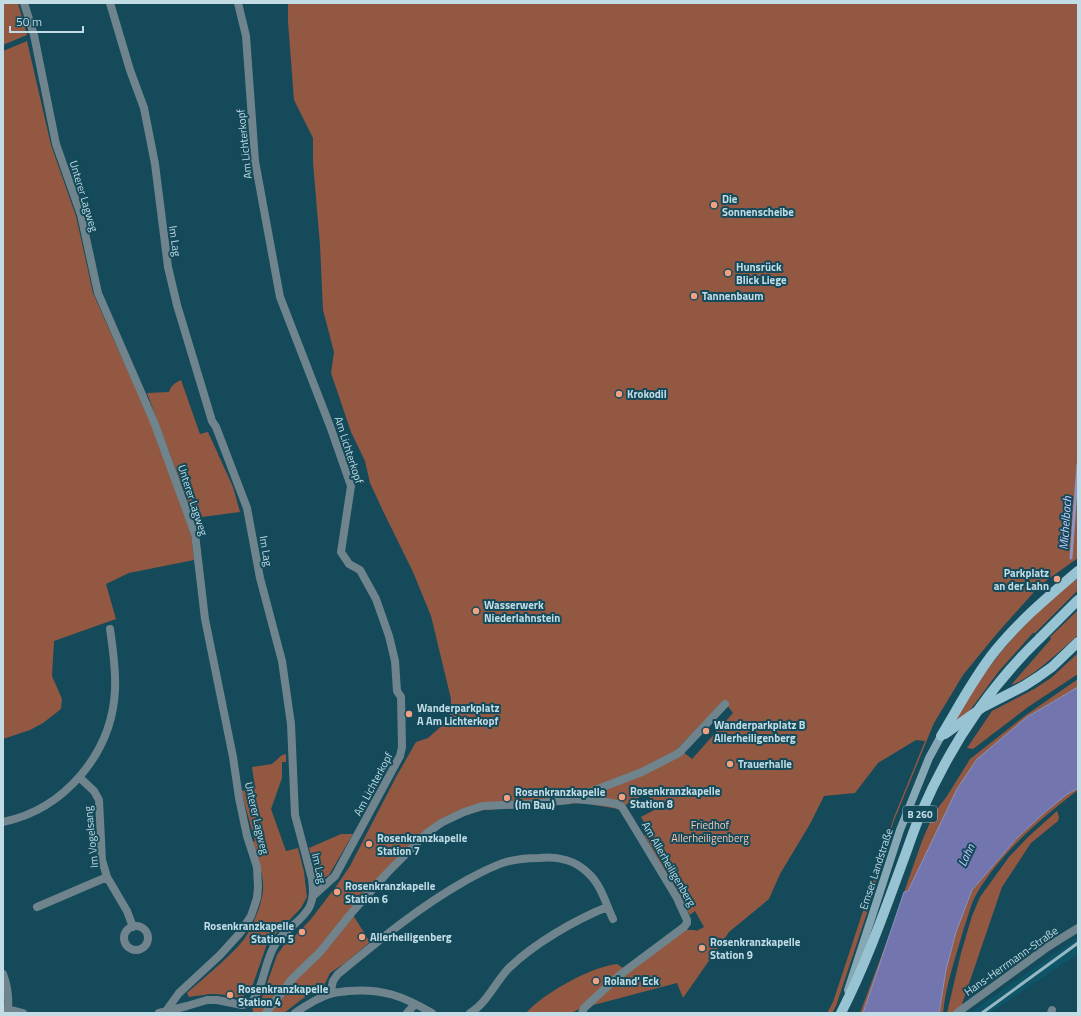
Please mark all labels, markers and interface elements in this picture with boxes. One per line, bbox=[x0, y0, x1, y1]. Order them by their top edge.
scale bar bbox=[10, 8, 83, 34]
text: 50 m bbox=[16, 12, 42, 31]
street label: Am Lichterkopf bbox=[232, 108, 256, 180]
street label: Unterer Lagweg bbox=[66, 158, 103, 234]
place label: Die Sonnenscheibe bbox=[722, 191, 794, 220]
marker: Die Sonnenscheibe bbox=[709, 200, 719, 210]
street label: Im Lag bbox=[165, 225, 185, 258]
place label: Hunsrück Blick Liege bbox=[736, 259, 787, 288]
marker: Hunsrück Blick Liege bbox=[723, 268, 733, 278]
place label: Tannenbaum bbox=[702, 288, 763, 304]
marker: Tannenbaum bbox=[689, 291, 699, 301]
place label: Krokodil bbox=[627, 386, 667, 402]
marker: Krokodil bbox=[614, 389, 624, 399]
street label: Am Lichterkopf bbox=[331, 414, 368, 486]
street label: Unterer Lagweg bbox=[174, 462, 212, 538]
water label: Michelbach bbox=[1054, 495, 1076, 550]
street label: Im Lag bbox=[255, 534, 277, 568]
place label: Parkplatz an der Lahn bbox=[994, 565, 1049, 594]
marker: Parkplatz an der Lahn bbox=[1052, 574, 1062, 584]
place label: Wasserwerk Niederlahnstein bbox=[484, 597, 560, 626]
marker: Wasserwerk Niederlahnstein bbox=[471, 606, 481, 616]
place label: Wanderparkplatz A Am Lichterkopf bbox=[417, 700, 499, 729]
marker: Wanderparkplatz A Am Lichterkopf bbox=[404, 709, 414, 719]
place label: Wanderparkplatz B Allerheiligenberg bbox=[714, 717, 806, 746]
marker: Wanderparkplatz B Allerheiligenberg bbox=[701, 726, 711, 736]
street label: Am Lichterkopf bbox=[349, 749, 397, 819]
place label: Trauerhalle bbox=[738, 756, 792, 772]
marker: Trauerhalle bbox=[725, 759, 735, 769]
street label: Unterer Lagweg bbox=[241, 780, 273, 856]
place label: Rosenkranzkapelle Station 8 bbox=[630, 783, 721, 812]
place label: Rosenkranzkapelle (Im Bau) bbox=[515, 784, 606, 813]
marker: Rosenkranzkapelle Station 8 bbox=[617, 792, 627, 802]
marker: Rosenkranzkapelle (Im Bau) bbox=[502, 793, 512, 803]
street label: Im Vogelsang bbox=[80, 805, 102, 869]
road number: B 260 bbox=[903, 806, 937, 822]
park label: Friedhof Allerheiligenberg bbox=[671, 817, 749, 846]
street label: Am Allerheiligenberg bbox=[638, 818, 700, 910]
street label: Emser Landstraße bbox=[855, 826, 897, 912]
place label: Rosenkranzkapelle Station 7 bbox=[377, 830, 468, 859]
marker: Rosenkranzkapelle Station 7 bbox=[364, 839, 374, 849]
water label: Lahn bbox=[953, 840, 980, 869]
street label: Im Lag bbox=[308, 851, 330, 885]
place label: Rosenkranzkapelle Station 6 bbox=[345, 878, 436, 907]
marker: Rosenkranzkapelle Station 6 bbox=[332, 887, 342, 897]
place label: Rosenkranzkapelle Station 5 bbox=[204, 918, 294, 947]
street label: Hans-Herrmann-Straße bbox=[961, 922, 1061, 999]
marker: Rosenkranzkapelle Station 5 bbox=[297, 927, 307, 937]
place label: Allerheiligenberg bbox=[370, 929, 452, 945]
marker: Allerheiligenberg bbox=[357, 932, 367, 942]
place label: Rosenkranzkapelle Station 9 bbox=[710, 934, 801, 963]
marker: Rosenkranzkapelle Station 9 bbox=[697, 943, 707, 953]
place label: Roland' Eck bbox=[604, 973, 659, 989]
marker: Roland' Eck bbox=[591, 976, 601, 986]
place label: Rosenkranzkapelle Station 4 bbox=[238, 981, 329, 1010]
marker: Rosenkranzkapelle Station 4 bbox=[225, 990, 235, 1000]

